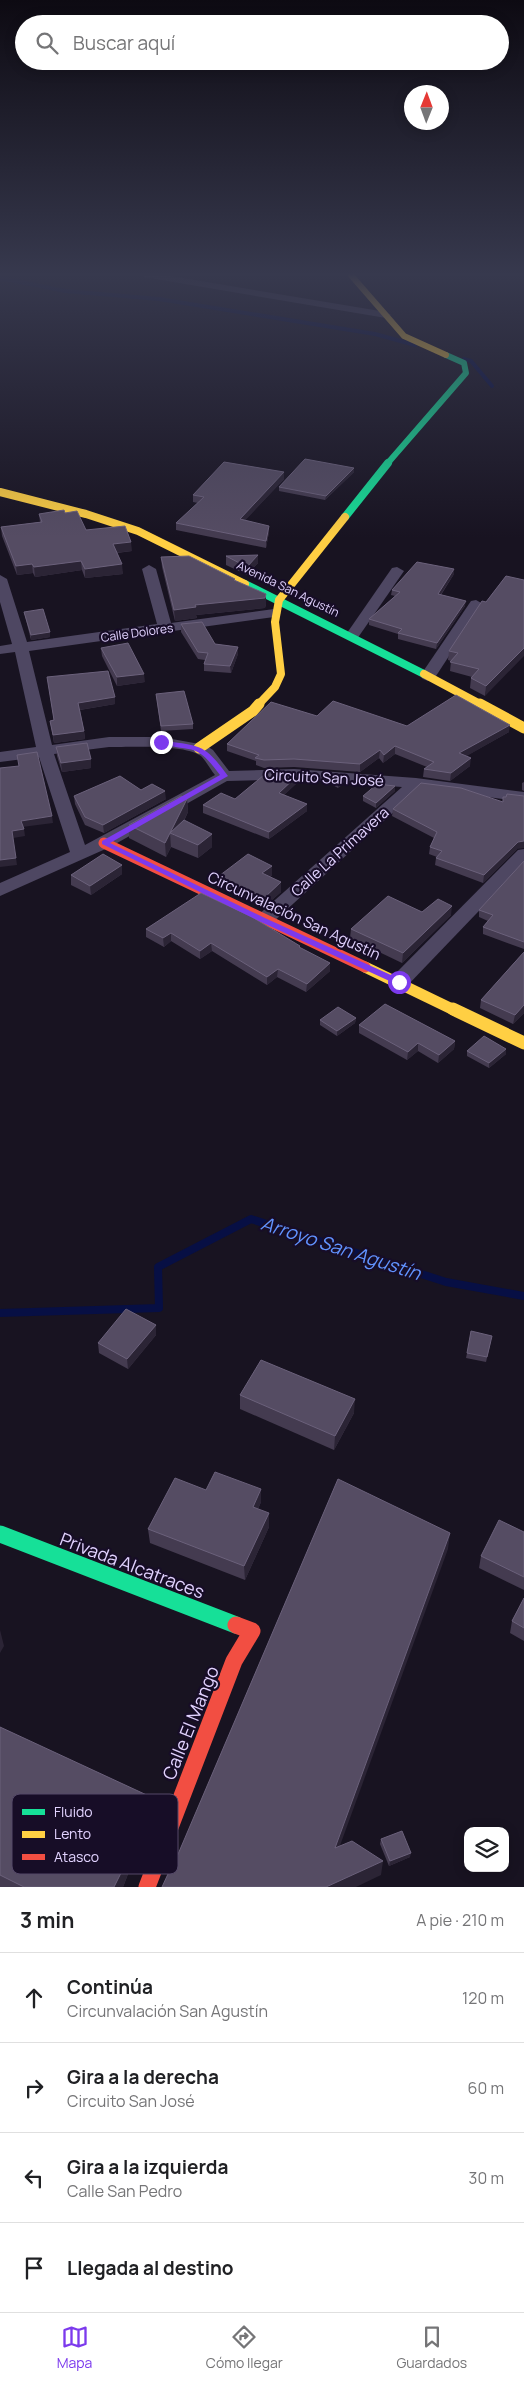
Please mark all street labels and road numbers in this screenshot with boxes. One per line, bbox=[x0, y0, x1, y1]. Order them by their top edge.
street label: Avenida San Agustín bbox=[234, 556, 342, 621]
street label: Calle Dolores bbox=[100, 619, 174, 646]
street label: Circuito San José bbox=[264, 764, 385, 791]
street label: Calle La Primavera bbox=[286, 802, 393, 901]
street label: Circunvalación San Agustín bbox=[204, 866, 384, 965]
street label: Privada Alcatraces bbox=[57, 1526, 208, 1604]
street label: Calle El Mango bbox=[156, 1662, 224, 1783]

